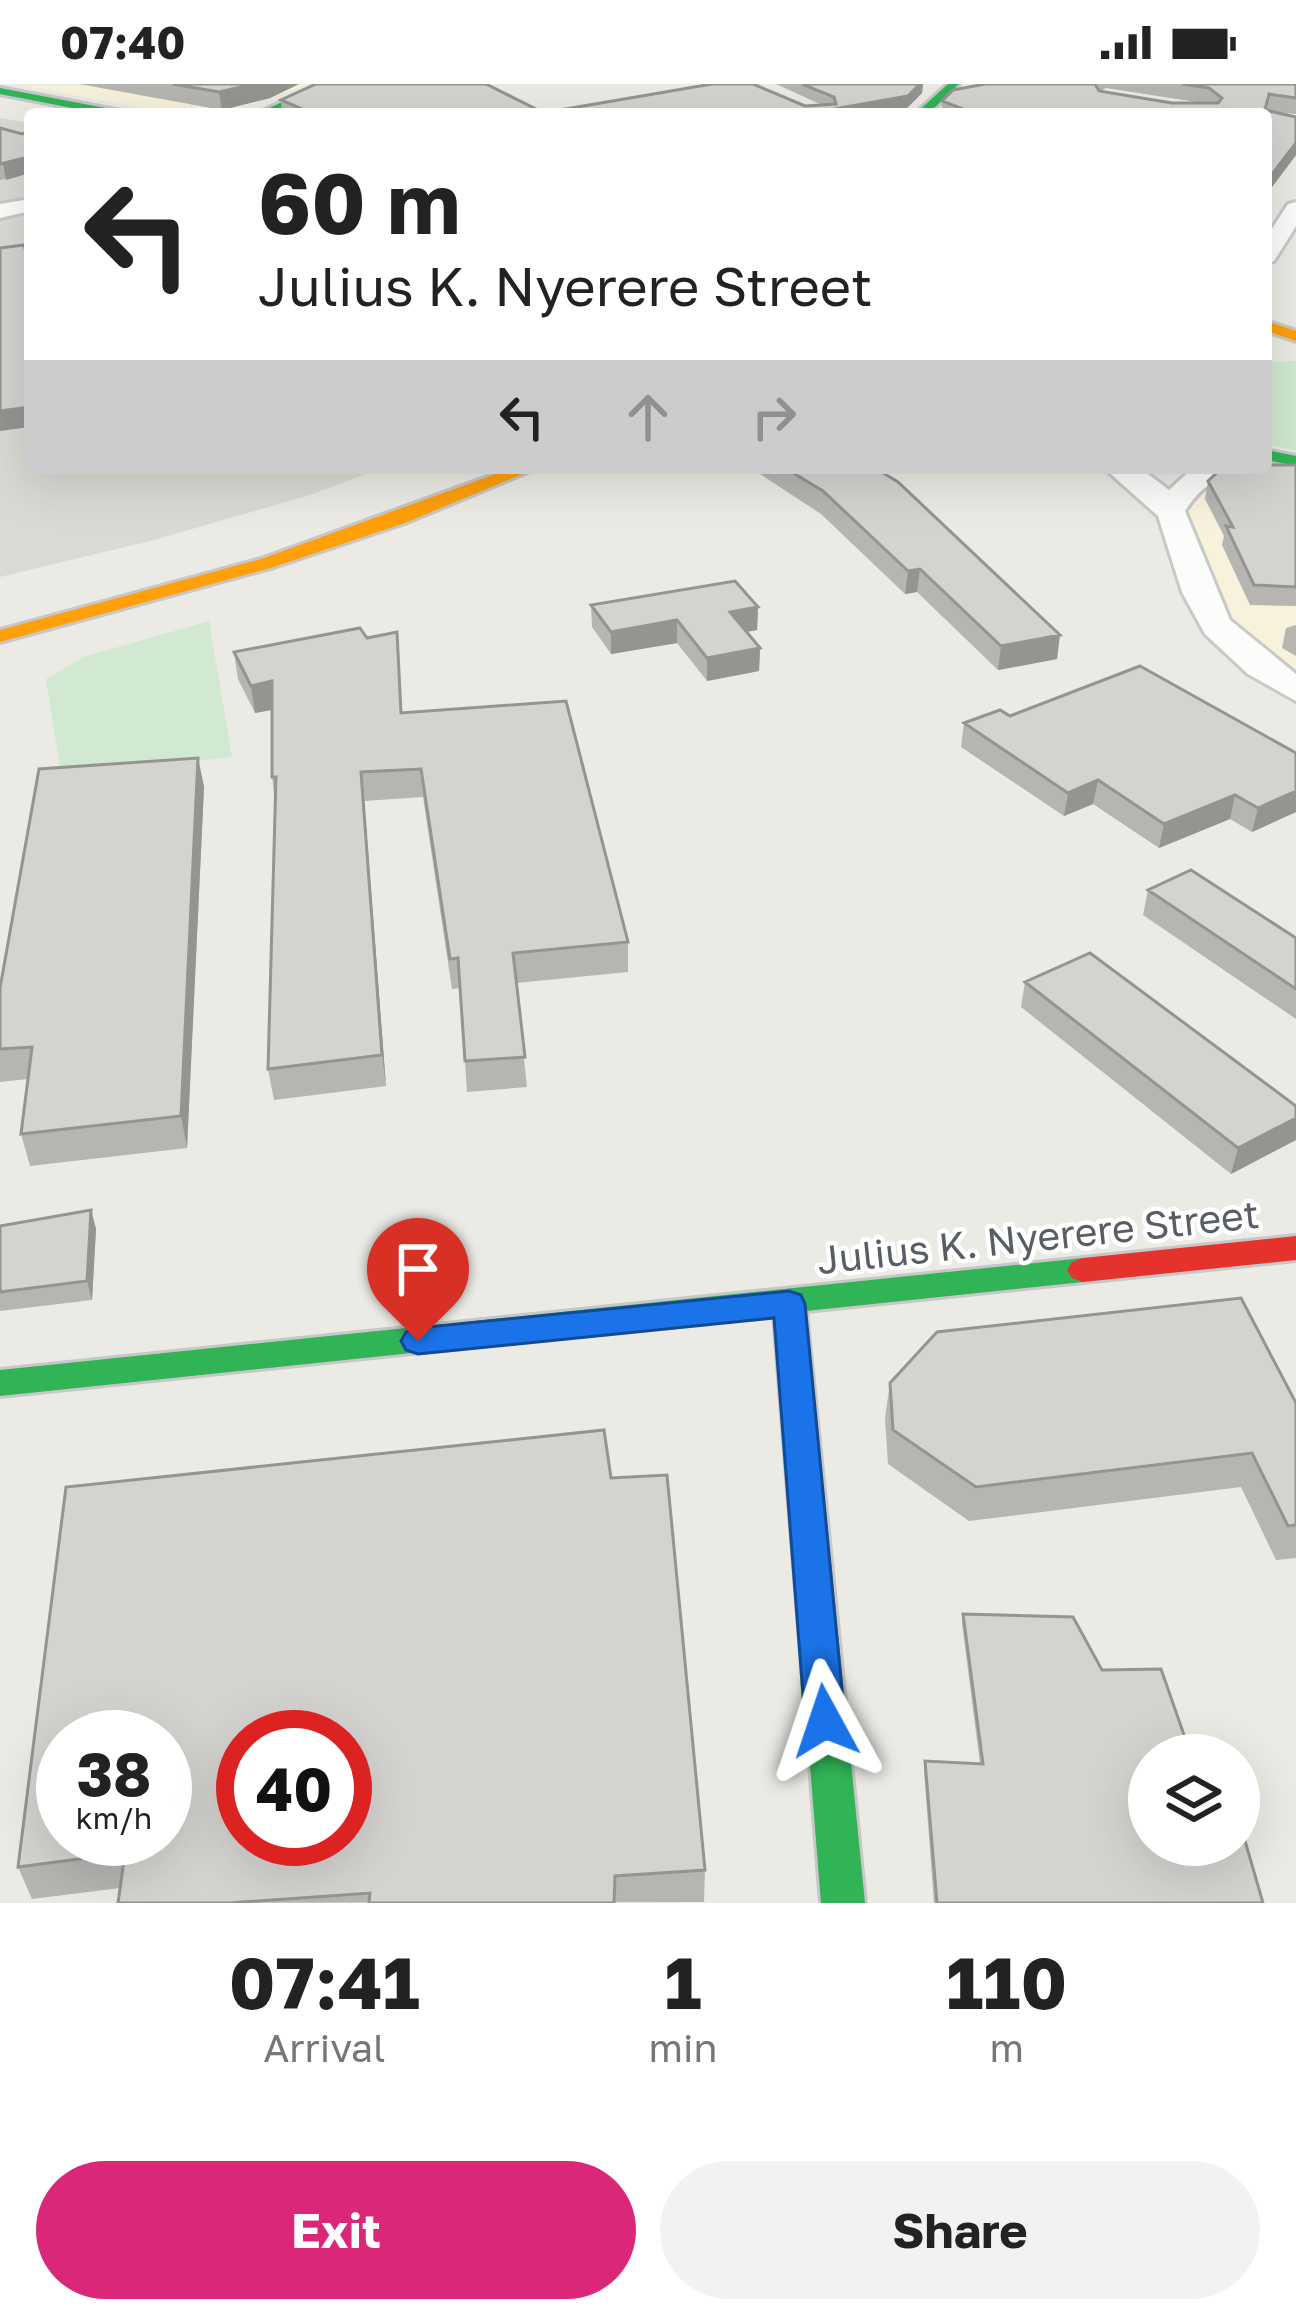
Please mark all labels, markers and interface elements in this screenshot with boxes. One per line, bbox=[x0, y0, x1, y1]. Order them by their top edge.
text: 07:40 bbox=[60, 15, 186, 69]
text: 60 m bbox=[258, 152, 460, 252]
icon: left bbox=[60, 156, 216, 312]
text: Julius K. Nyerere Street bbox=[258, 253, 873, 318]
icon: left bbox=[489, 384, 555, 450]
icon: ahead bbox=[615, 384, 681, 450]
icon: right bbox=[741, 384, 807, 450]
street label: Julius K. Nyerere Street bbox=[815, 1190, 1261, 1283]
pin bbox=[367, 1218, 469, 1341]
icon: arrive bbox=[385, 1236, 451, 1302]
position arrow bbox=[762, 1658, 888, 1784]
speed limit sign: 40 bbox=[216, 1710, 372, 1866]
map controls bbox=[1128, 1734, 1260, 1866]
button: layers bbox=[1128, 1734, 1260, 1866]
text: 38 bbox=[76, 1737, 151, 1809]
text: km/h bbox=[76, 1800, 152, 1836]
text: 07:41 bbox=[229, 1938, 420, 2025]
text: 1 bbox=[665, 1938, 702, 2025]
text: 110 bbox=[946, 1938, 1067, 2025]
text: Arrival bbox=[263, 2024, 385, 2071]
text: min bbox=[649, 2024, 718, 2071]
text: m bbox=[990, 2024, 1024, 2071]
button: Exit bbox=[36, 2161, 636, 2299]
button: Share bbox=[660, 2161, 1260, 2299]

